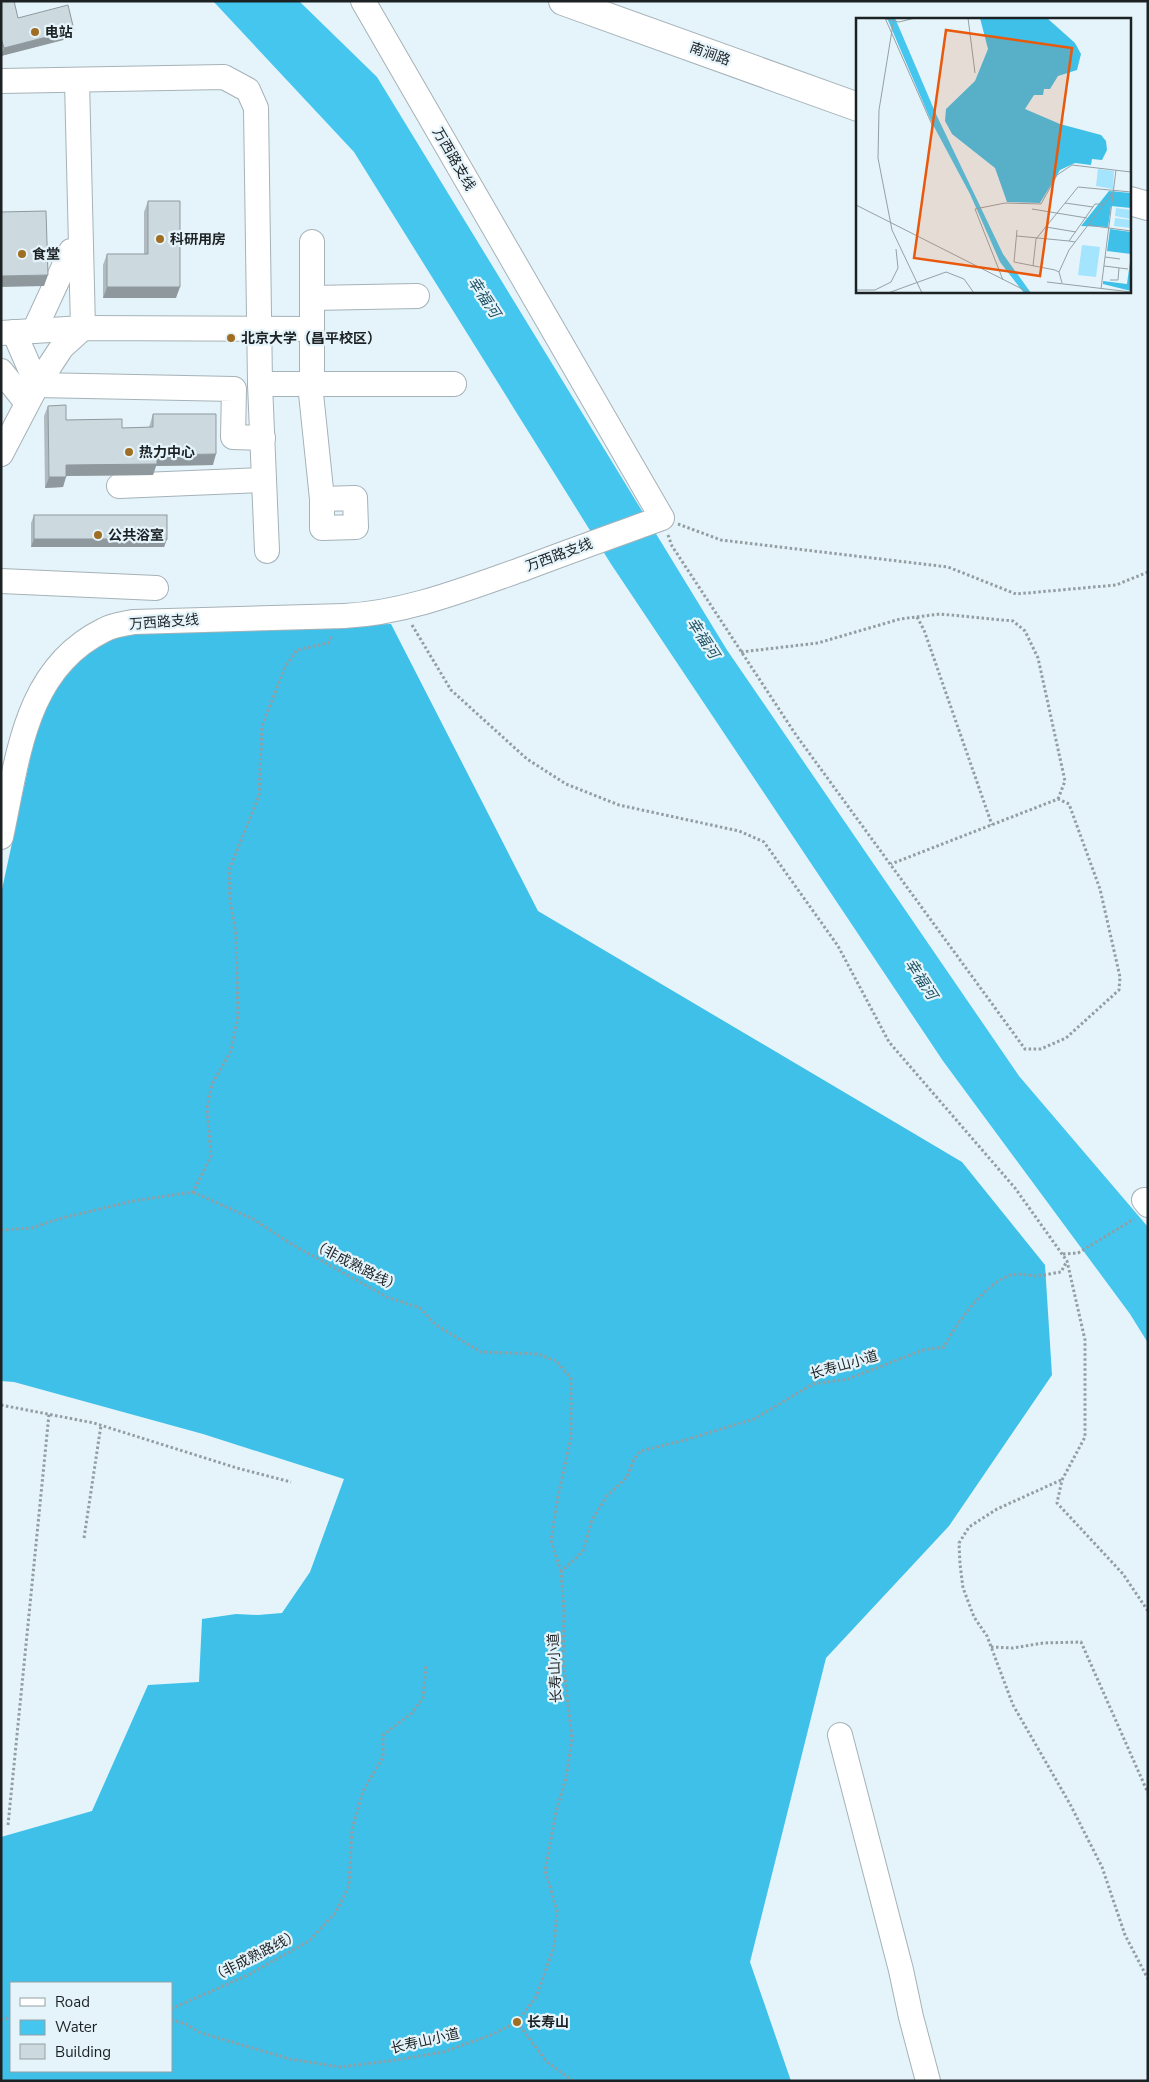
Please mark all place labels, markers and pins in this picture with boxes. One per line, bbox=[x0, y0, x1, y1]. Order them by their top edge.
place label: 电站 bbox=[45, 23, 73, 42]
marker: 电站 bbox=[29, 26, 41, 38]
place label: 科研用房 bbox=[170, 230, 226, 249]
marker: 科研用房 bbox=[154, 233, 166, 245]
place label: 食堂 bbox=[32, 245, 60, 264]
marker: 食堂 bbox=[16, 248, 28, 260]
place label: 北京大学（昌平校区） bbox=[241, 329, 381, 348]
marker: 北京大学（昌平校区） bbox=[225, 332, 237, 344]
place label: 热力中心 bbox=[139, 443, 195, 462]
marker: 热力中心 bbox=[123, 446, 135, 458]
place label: 公共浴室 bbox=[108, 526, 164, 545]
marker: 公共浴室 bbox=[92, 529, 104, 541]
place label: 长寿山 bbox=[527, 2013, 569, 2032]
marker: 长寿山 bbox=[511, 2016, 523, 2028]

